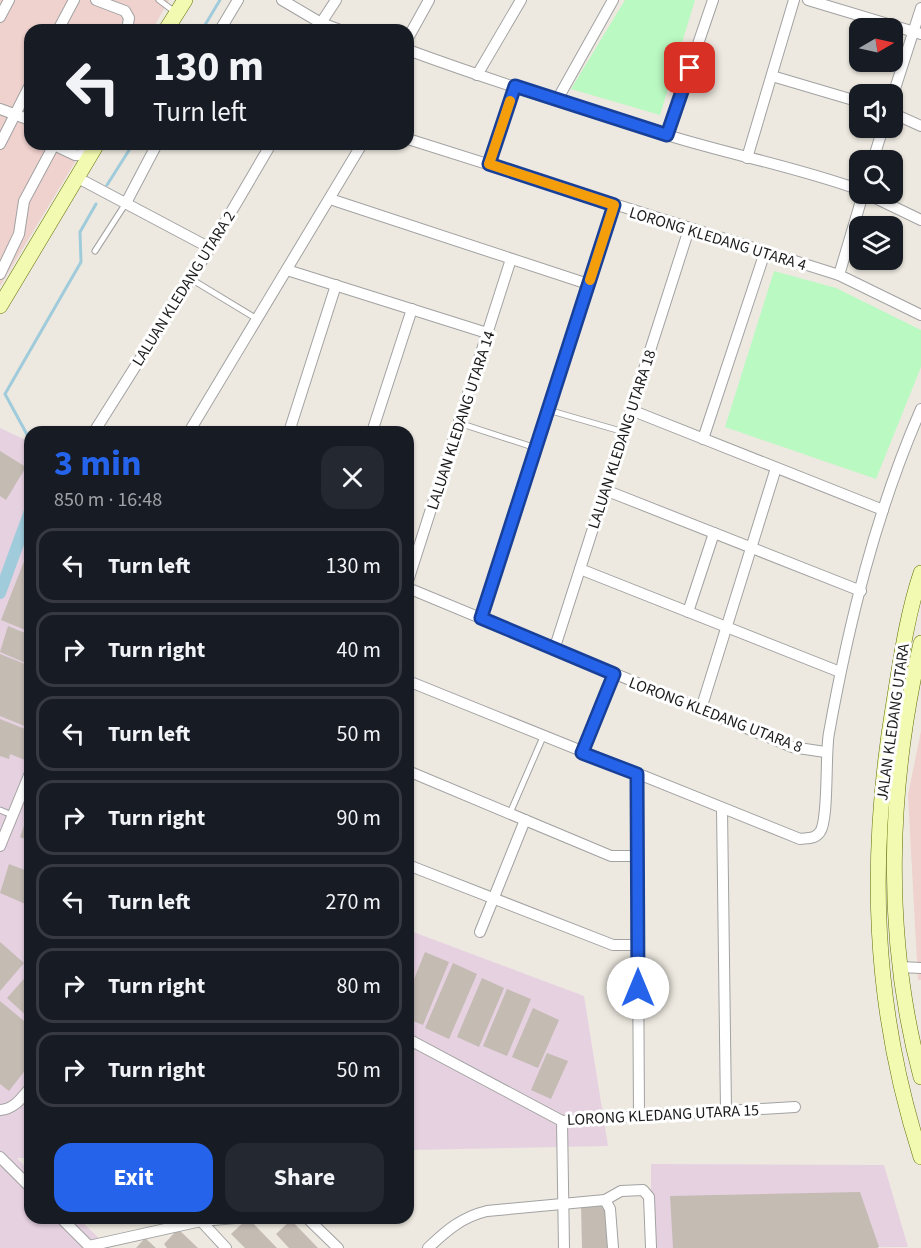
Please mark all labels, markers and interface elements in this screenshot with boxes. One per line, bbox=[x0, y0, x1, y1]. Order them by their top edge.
north arrow bbox=[849, 18, 903, 72]
map controls bbox=[849, 18, 903, 270]
text: 130 m bbox=[153, 37, 264, 97]
pin bbox=[664, 42, 715, 93]
icon: left bbox=[54, 48, 132, 126]
icon: arrive bbox=[673, 51, 706, 84]
button: sound bbox=[849, 84, 903, 138]
text: Turn left bbox=[153, 93, 247, 132]
button: search bbox=[849, 150, 903, 204]
street label: LORONG KLEDANG UTARA 4 bbox=[626, 202, 809, 276]
street label: LALUAN KLEDANG UTARA 2 bbox=[127, 207, 241, 370]
button: layers bbox=[849, 216, 903, 270]
street label: LALUAN KLEDANG UTARA 14 bbox=[422, 328, 500, 513]
street label: LALUAN KLEDANG UTARA 18 bbox=[583, 347, 661, 532]
text: 3 min bbox=[54, 438, 142, 489]
button: close bbox=[321, 446, 384, 509]
text: 850 m · 16:48 bbox=[54, 486, 162, 514]
icon: left bbox=[57, 549, 90, 582]
text: Turn left bbox=[108, 550, 190, 582]
text: 130 m bbox=[326, 550, 381, 582]
icon: right bbox=[57, 633, 90, 666]
text: Turn right bbox=[108, 634, 205, 666]
text: 40 m bbox=[336, 634, 381, 666]
street label: JALAN KLEDANG UTARA bbox=[871, 642, 915, 802]
street label: LORONG KLEDANG UTARA 8 bbox=[626, 672, 806, 758]
icon: left bbox=[57, 717, 90, 750]
text: Turn left bbox=[108, 718, 190, 750]
text: 50 m bbox=[336, 718, 381, 750]
icon: right bbox=[57, 801, 90, 834]
text: Turn right bbox=[108, 802, 205, 834]
text: 90 m bbox=[336, 802, 381, 834]
icon: left bbox=[57, 885, 90, 918]
text: Turn left bbox=[108, 886, 190, 918]
text: 270 m bbox=[326, 886, 381, 918]
position arrow bbox=[606, 956, 670, 1020]
icon: right bbox=[57, 969, 90, 1002]
text: Turn right bbox=[108, 970, 205, 1002]
text: 80 m bbox=[336, 970, 381, 1002]
icon: right bbox=[57, 1053, 90, 1086]
text: Turn right bbox=[108, 1054, 205, 1086]
text: 50 m bbox=[336, 1054, 381, 1086]
street label: LORONG KLEDANG UTARA 15 bbox=[567, 1099, 760, 1131]
button: Exit bbox=[54, 1143, 213, 1212]
button: Share bbox=[225, 1143, 384, 1212]

